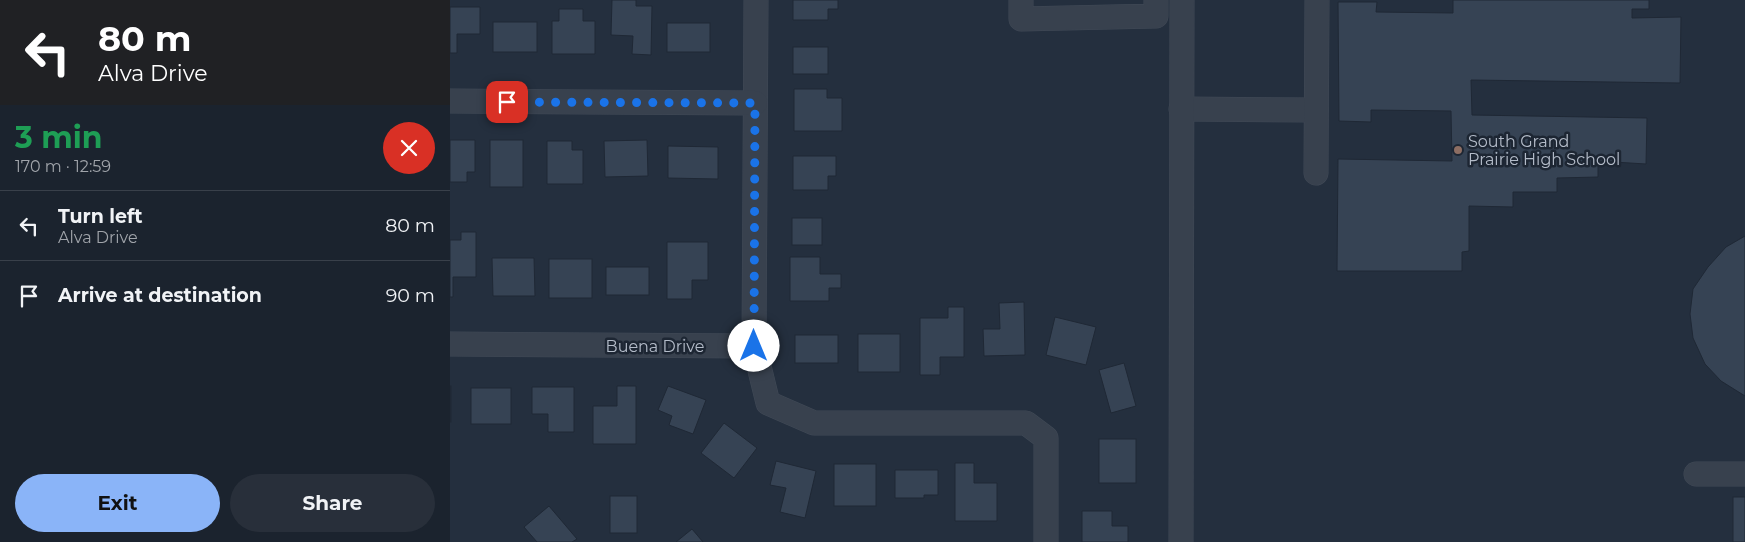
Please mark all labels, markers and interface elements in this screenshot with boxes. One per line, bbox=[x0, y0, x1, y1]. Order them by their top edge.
text: 80 m bbox=[98, 17, 192, 60]
icon: left bbox=[15, 20, 80, 85]
text: Alva Drive bbox=[98, 60, 208, 87]
pin bbox=[486, 81, 528, 123]
icon: arrive bbox=[493, 88, 521, 116]
text: 3 min bbox=[15, 119, 102, 156]
button: close bbox=[383, 122, 435, 174]
place label: South Grand Prairie High School bbox=[1468, 132, 1620, 169]
marker: South Grand Prairie High School bbox=[1452, 144, 1464, 156]
text: 170 m · 12:59 bbox=[15, 157, 111, 176]
text: Turn left bbox=[58, 205, 143, 228]
icon: left bbox=[15, 212, 43, 240]
text: 80 m bbox=[385, 214, 435, 237]
text: Alva Drive bbox=[58, 228, 138, 247]
icon: arrive bbox=[15, 282, 43, 310]
text: Arrive at destination bbox=[58, 284, 262, 307]
text: 90 m bbox=[386, 284, 435, 307]
position arrow bbox=[727, 319, 779, 371]
street label: Buena Drive bbox=[606, 337, 704, 356]
button: Exit bbox=[15, 474, 220, 532]
button: Share bbox=[230, 474, 435, 532]

